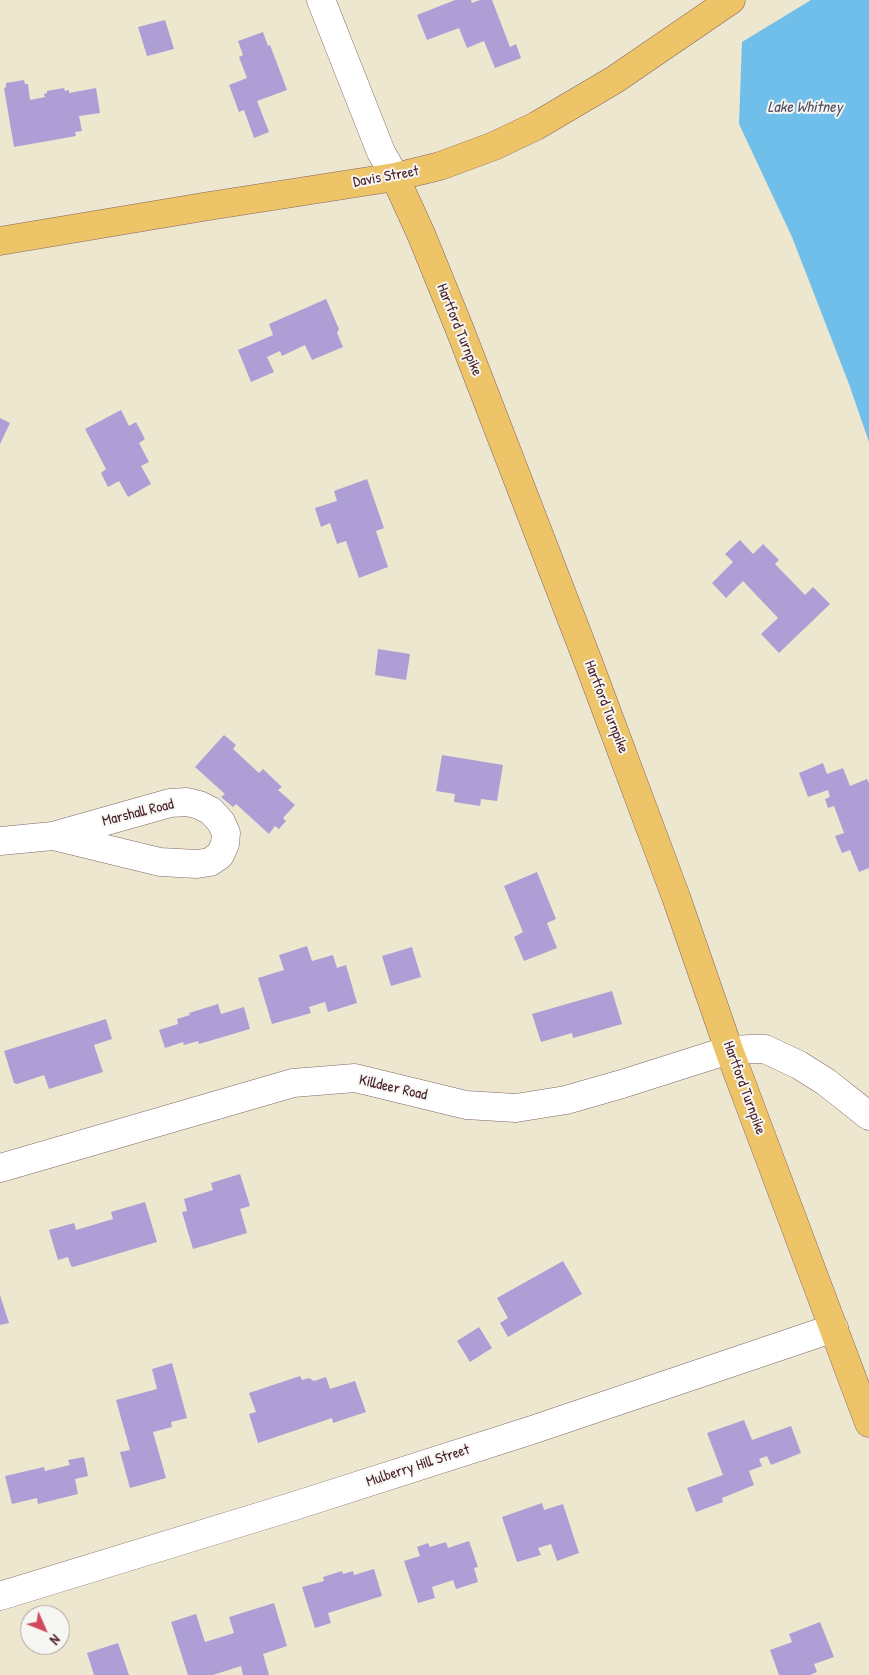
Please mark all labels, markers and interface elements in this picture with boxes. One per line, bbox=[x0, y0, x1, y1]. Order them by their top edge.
water label: Lake Whitney bbox=[768, 98, 842, 118]
street label: Davis Street bbox=[352, 162, 420, 192]
street label: Hartford Turnpike bbox=[432, 281, 486, 379]
street label: Hartford Turnpike bbox=[580, 658, 632, 756]
street label: Marshall Road bbox=[100, 795, 176, 831]
street label: Hartford Turnpike bbox=[719, 1039, 769, 1137]
street label: Killdeer Road bbox=[357, 1071, 429, 1105]
street label: Mulberry Hill Street bbox=[364, 1441, 472, 1491]
north arrow bbox=[20, 1605, 70, 1655]
text: N bbox=[46, 1631, 65, 1649]

